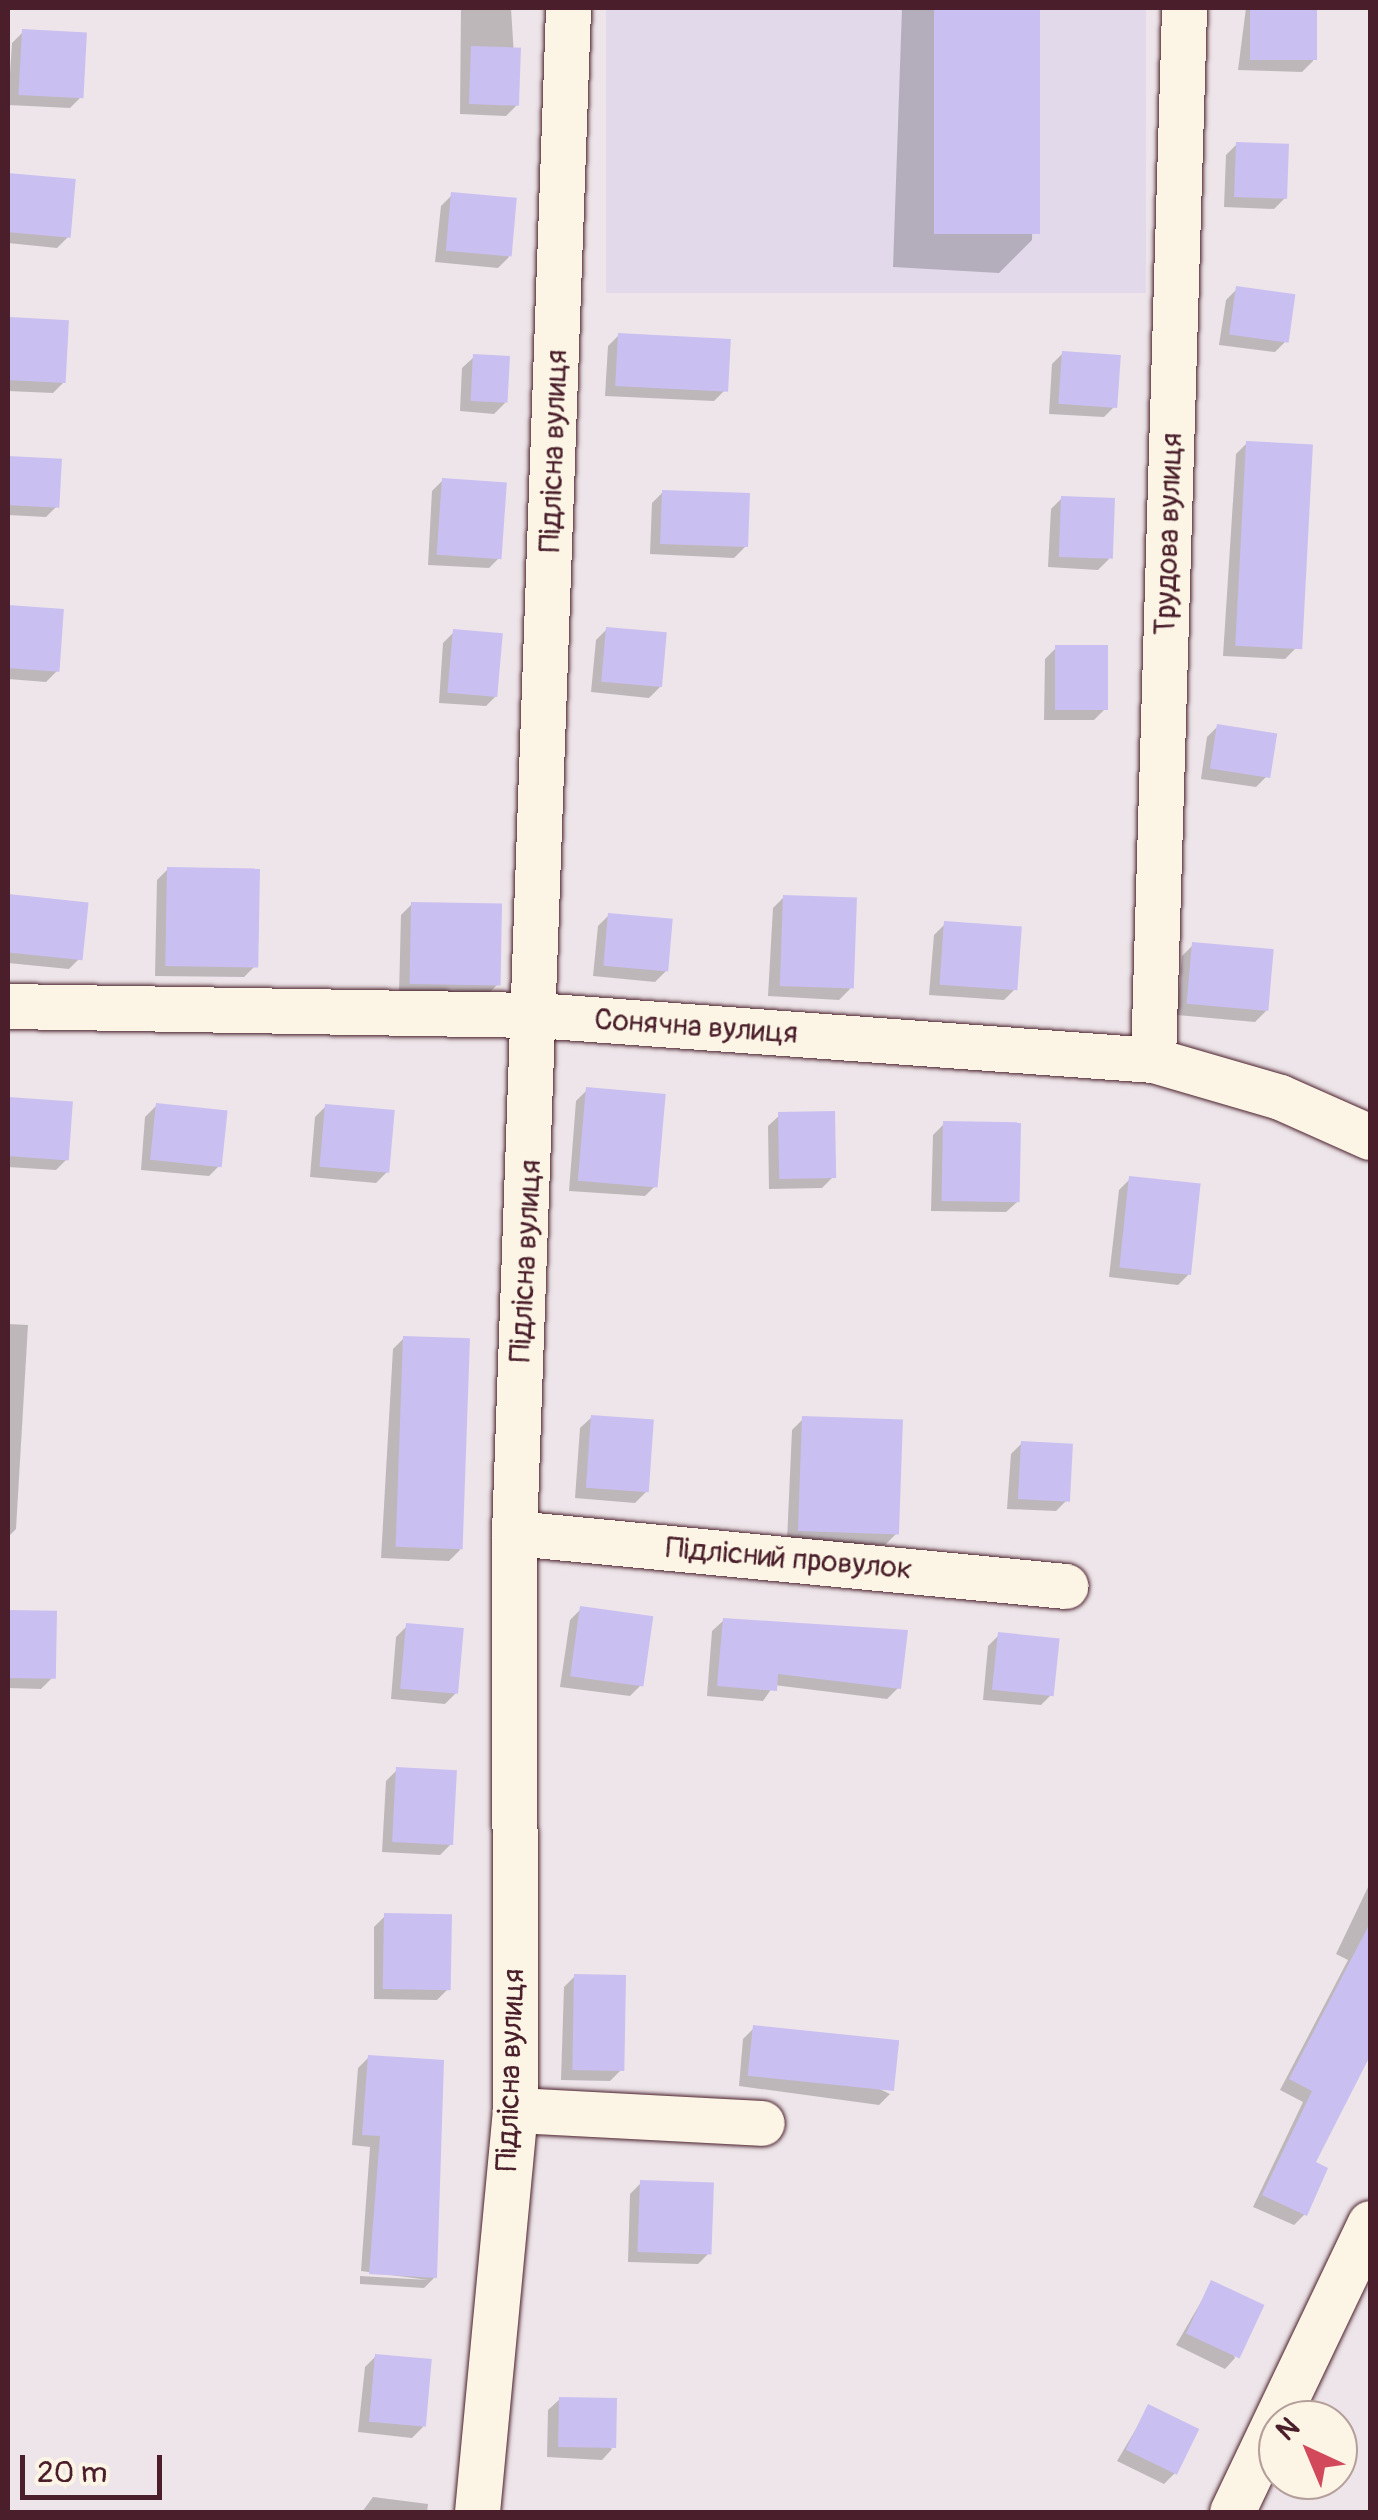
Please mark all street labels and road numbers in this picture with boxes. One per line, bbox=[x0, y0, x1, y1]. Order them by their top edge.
street label: Підлісна вулиця bbox=[532, 349, 576, 553]
street label: Трудова вулиця bbox=[1147, 432, 1191, 636]
street label: Сонячна вулиця bbox=[593, 1002, 799, 1052]
street label: Підлісна вулиця bbox=[503, 1159, 549, 1363]
street label: Підлісний провулок bbox=[664, 1530, 914, 1588]
street label: Підлісна вулиця bbox=[489, 1968, 533, 2172]

